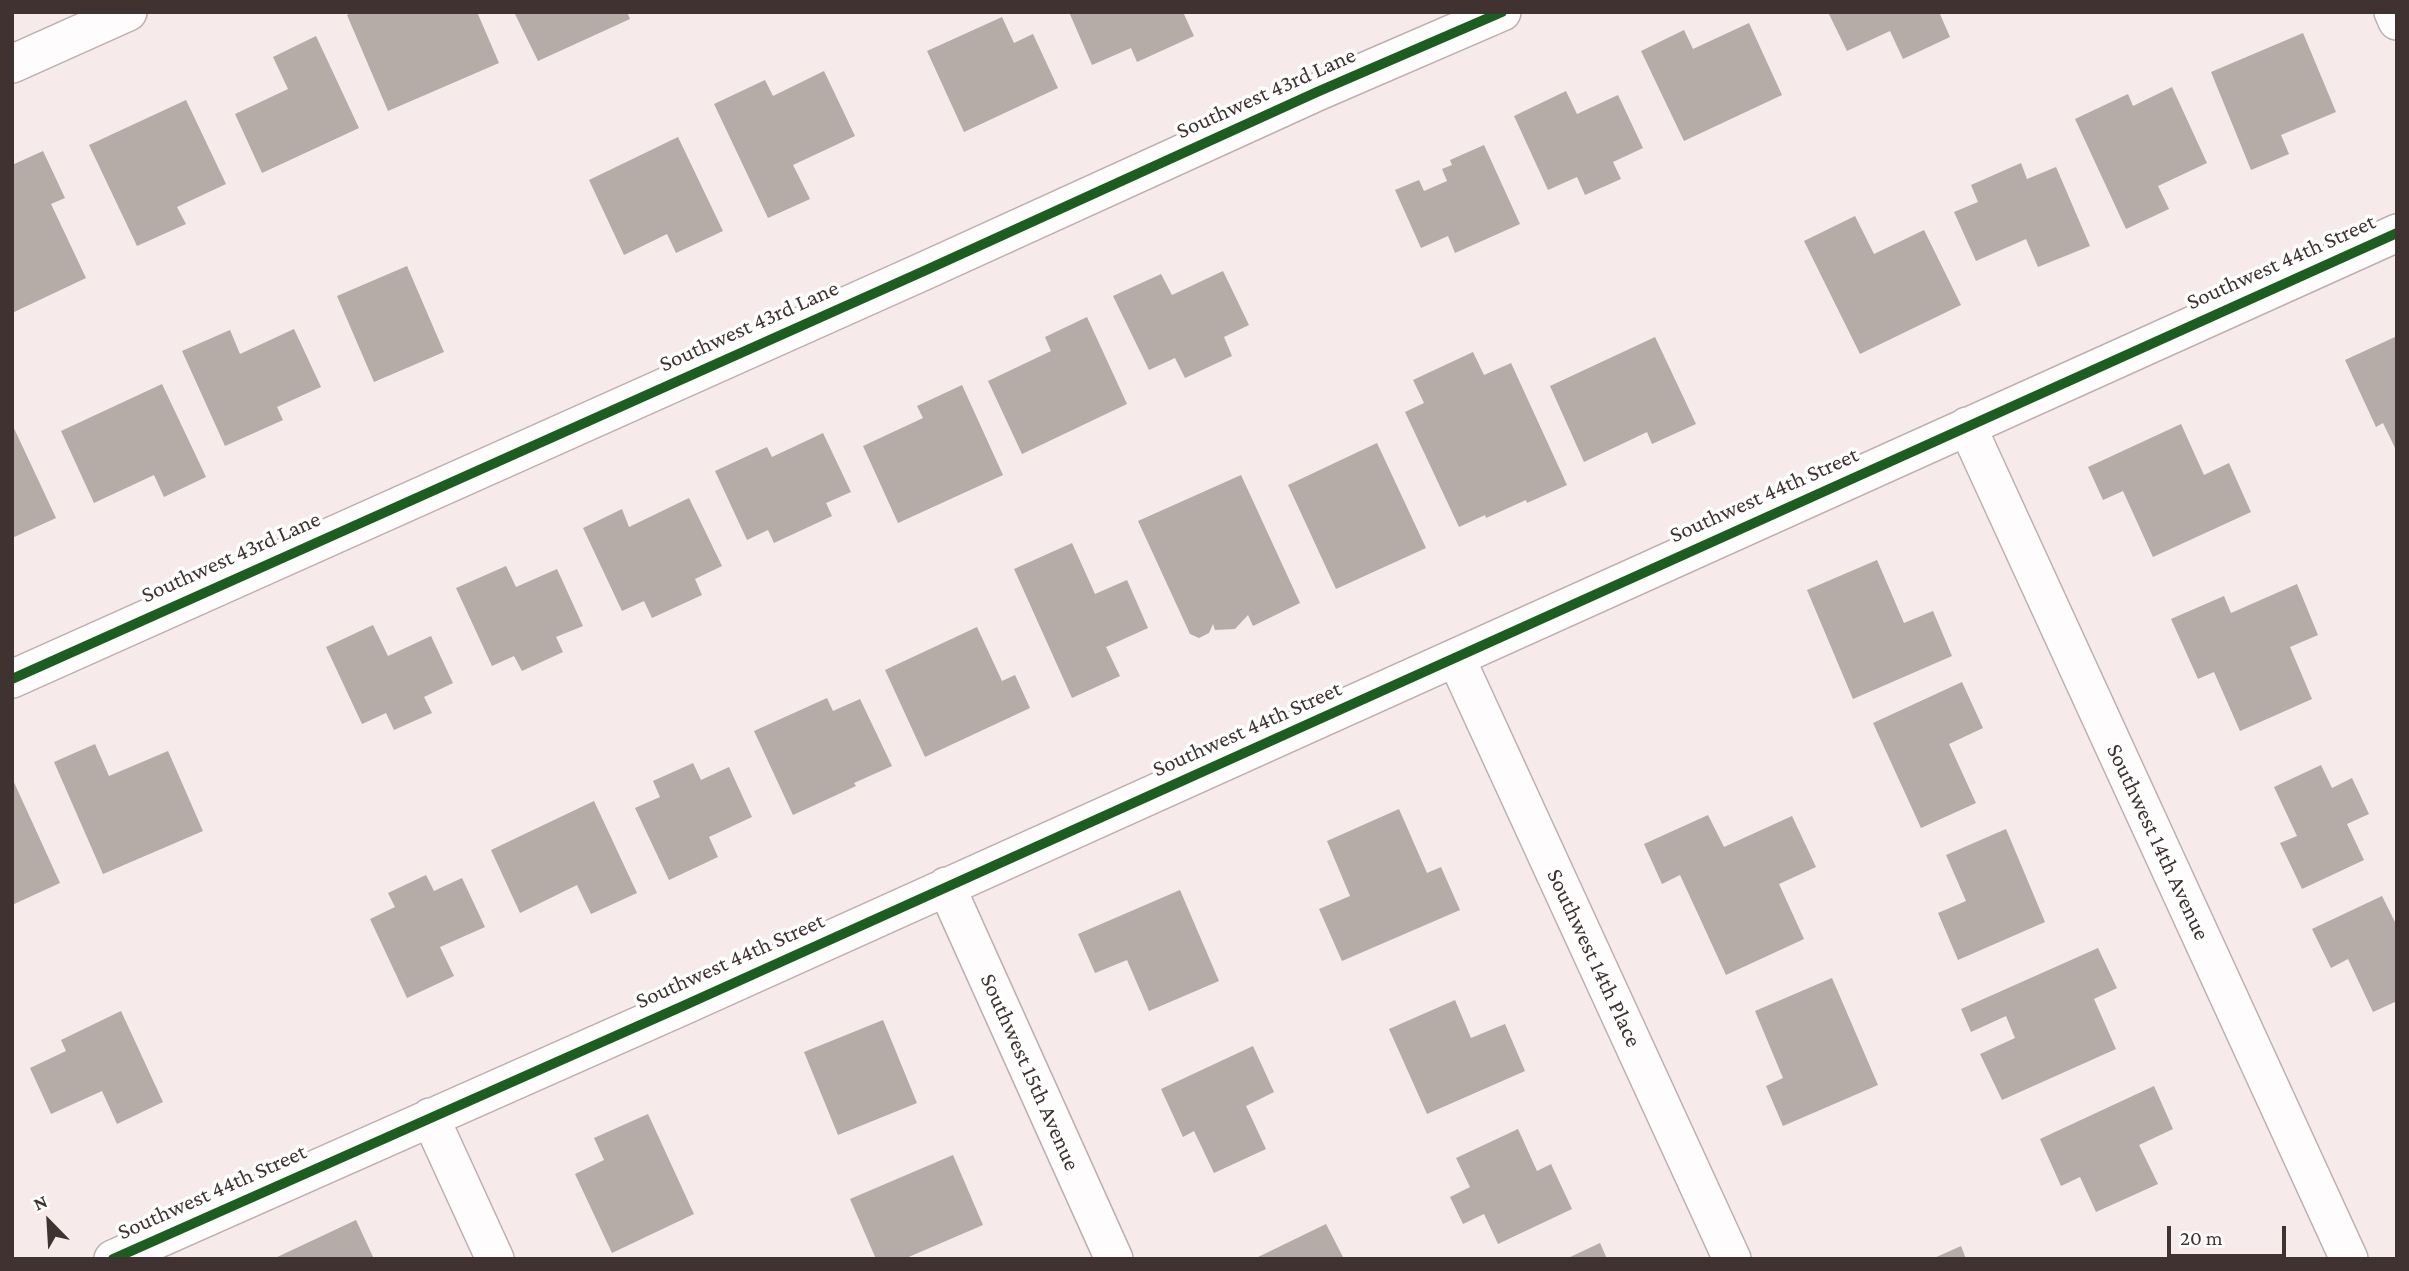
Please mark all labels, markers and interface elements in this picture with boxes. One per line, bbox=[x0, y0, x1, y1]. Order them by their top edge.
street label: Southwest 43rd Lane bbox=[1172, 41, 1360, 145]
street label: Southwest 44th Street bbox=[2182, 208, 2380, 316]
street label: Southwest 43rd Lane bbox=[655, 274, 843, 378]
street label: Southwest 44th Street bbox=[1665, 441, 1863, 549]
street label: Southwest 43rd Lane bbox=[137, 505, 325, 609]
street label: Southwest 44th Street bbox=[1148, 675, 1346, 783]
street label: Southwest 14th Avenue bbox=[2100, 739, 2216, 945]
street label: Southwest 14th Place bbox=[1541, 864, 1647, 1052]
street label: Southwest 44th Street bbox=[631, 907, 829, 1015]
street label: Southwest 15th Avenue bbox=[974, 969, 1086, 1175]
street label: Southwest 44th Street bbox=[113, 1138, 311, 1246]
north arrow bbox=[14, 1187, 84, 1257]
text: N bbox=[30, 1190, 50, 1215]
scale bar bbox=[2171, 1212, 2290, 1256]
text: 20 m bbox=[2180, 1226, 2223, 1250]

